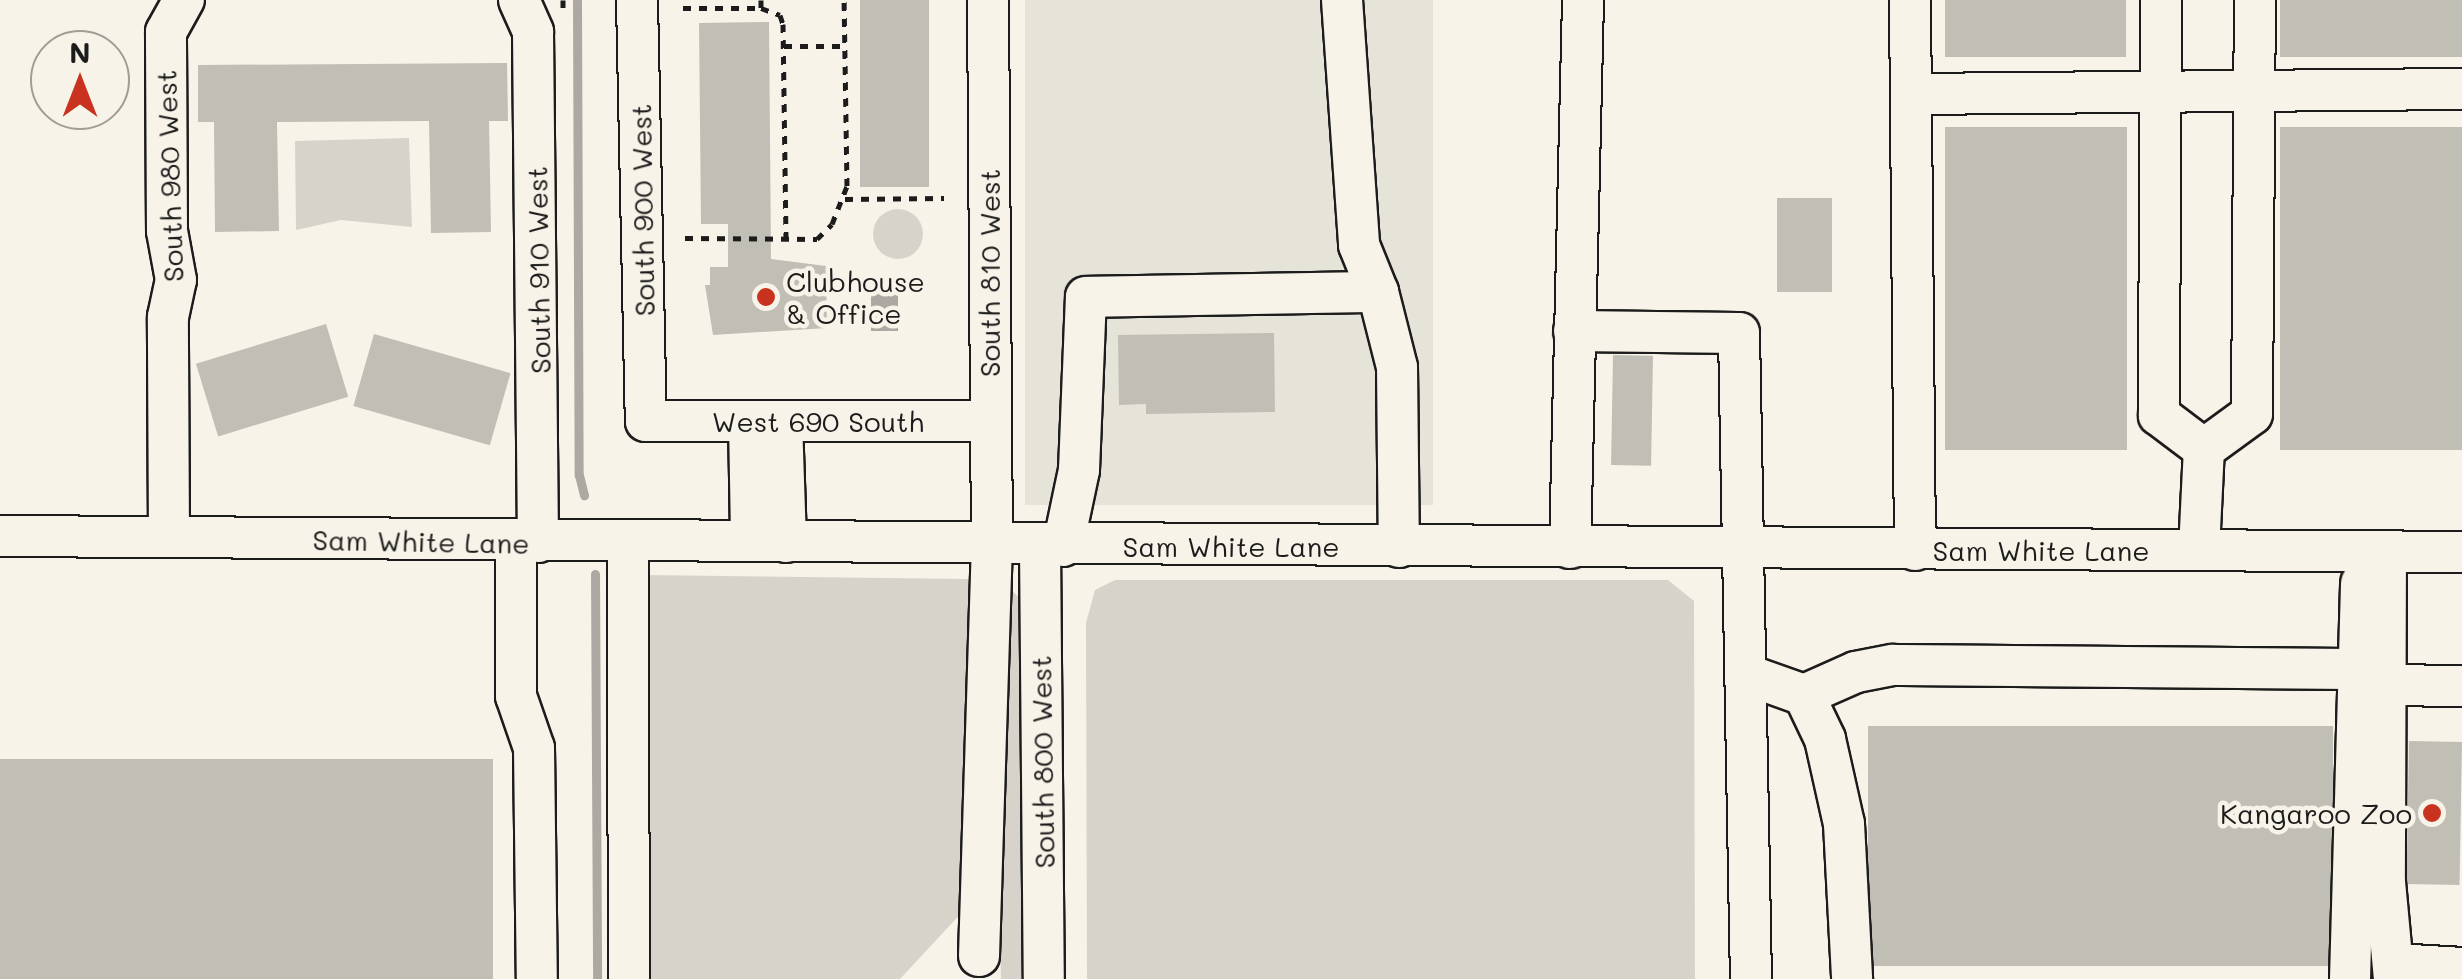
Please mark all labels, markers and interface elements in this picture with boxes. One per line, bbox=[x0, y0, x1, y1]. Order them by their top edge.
north arrow bbox=[30, 30, 130, 130]
text: N bbox=[69, 34, 91, 70]
street label: South 980 West bbox=[149, 69, 189, 283]
street label: South 900 West bbox=[623, 103, 661, 317]
street label: South 910 West bbox=[519, 166, 557, 374]
street label: South 810 West bbox=[972, 169, 1006, 377]
place label: Clubhouse & Office bbox=[786, 264, 925, 330]
marker: Clubhouse & Office bbox=[755, 286, 777, 308]
street label: West 690 South bbox=[712, 404, 924, 438]
street label: Sam White Lane bbox=[312, 522, 530, 560]
street label: Sam White Lane bbox=[1122, 529, 1340, 563]
street label: Sam White Lane bbox=[1932, 533, 2150, 567]
street label: South 800 West bbox=[1023, 655, 1061, 869]
place label: Kangaroo Zoo bbox=[2220, 796, 2412, 830]
marker: Kangaroo Zoo bbox=[2421, 802, 2443, 824]

